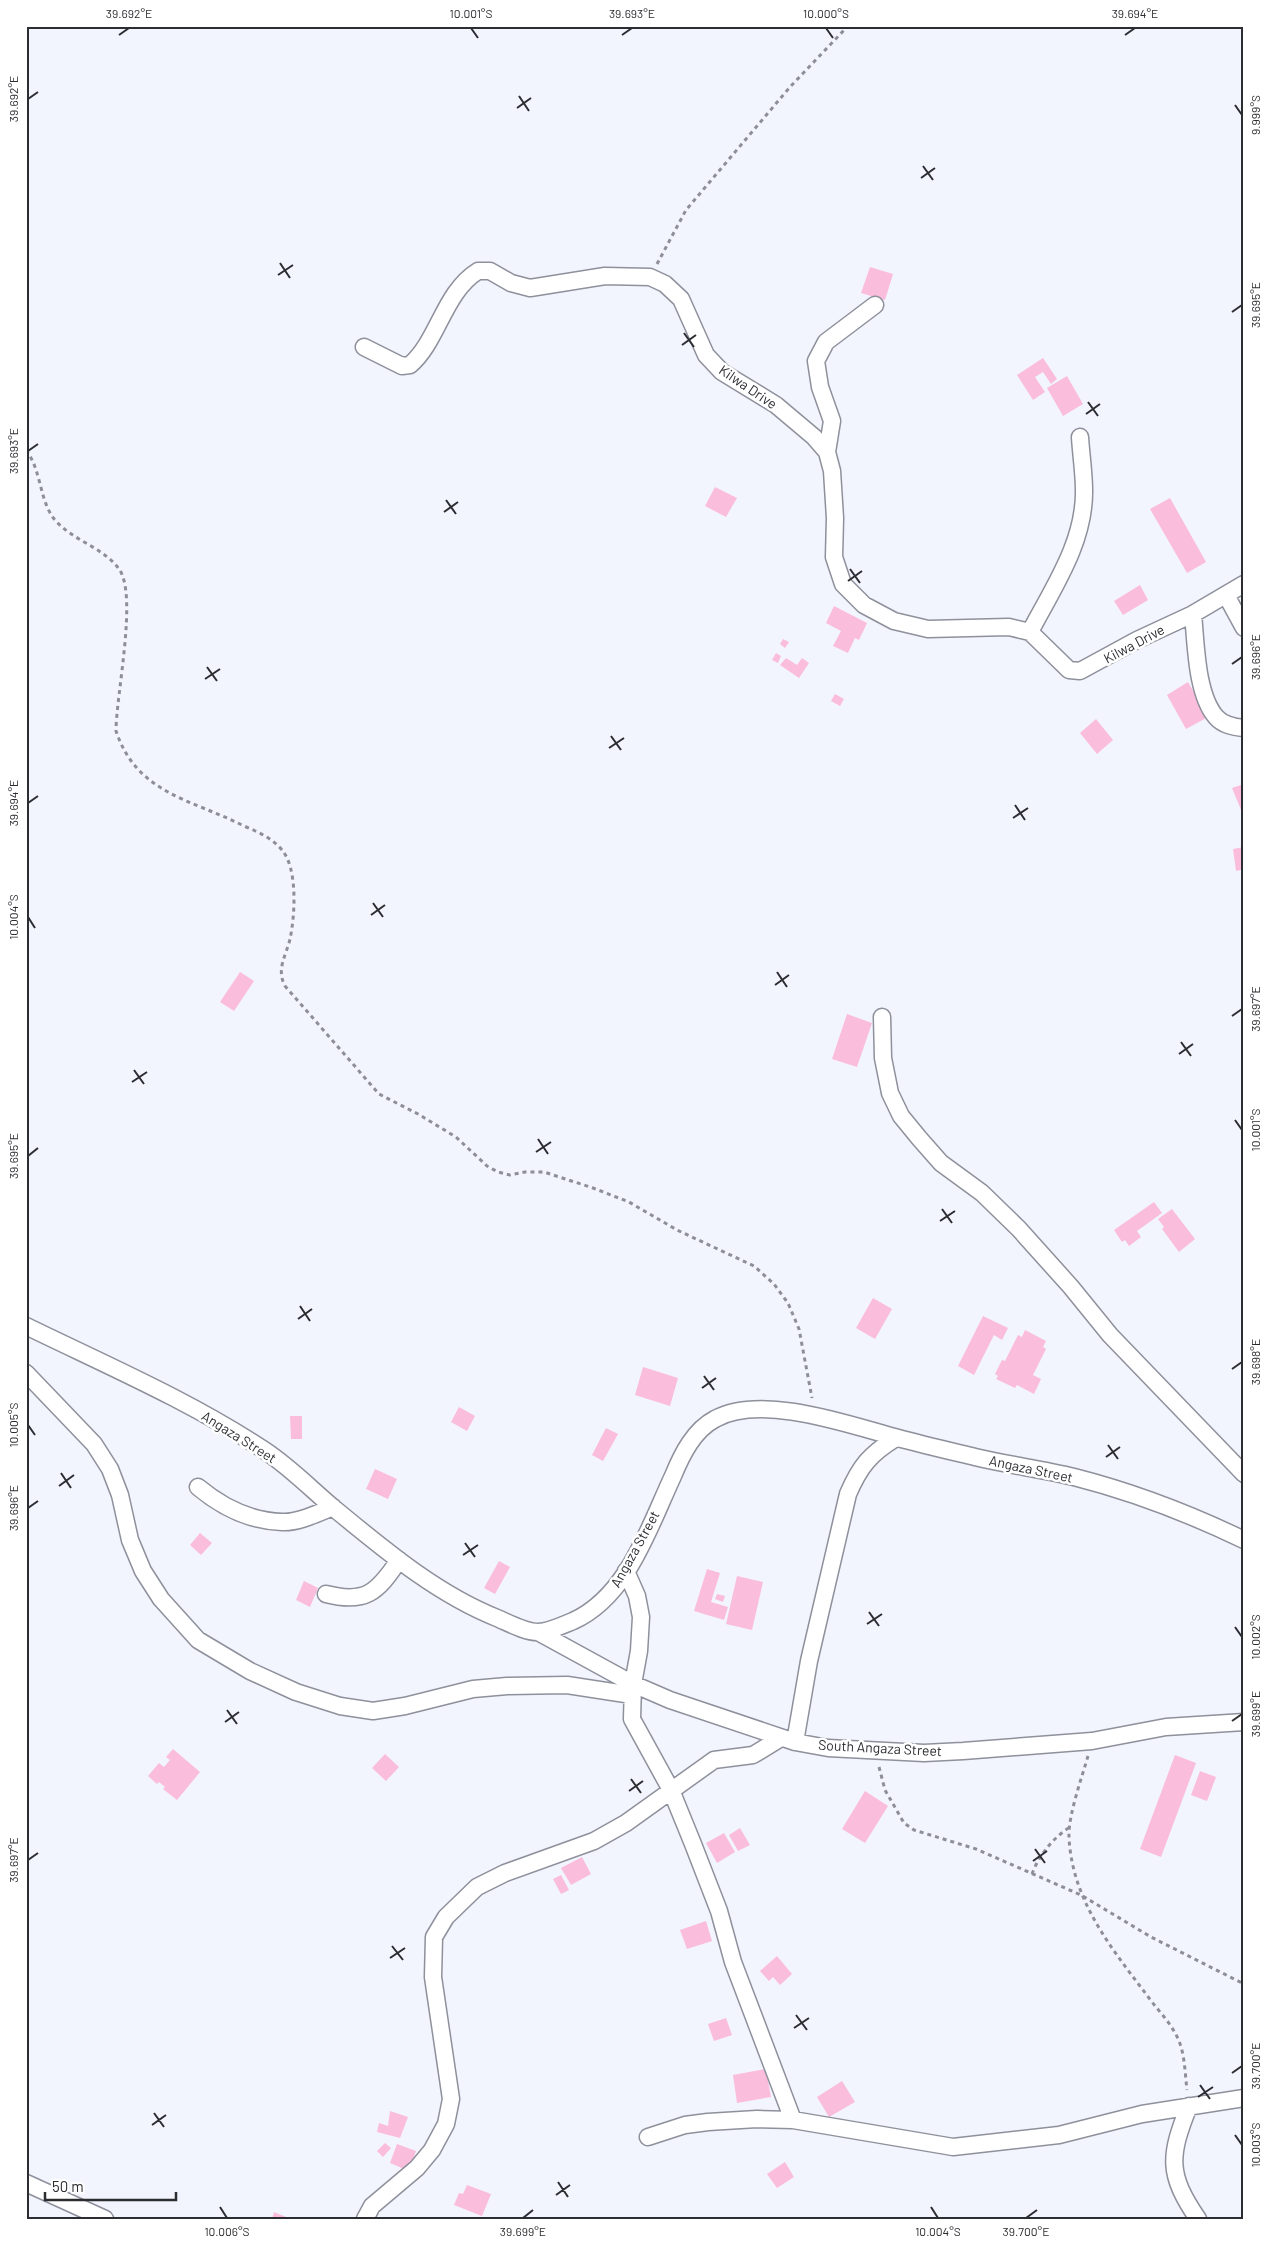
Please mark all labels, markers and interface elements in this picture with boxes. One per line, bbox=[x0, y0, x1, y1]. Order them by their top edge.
text: 39.692°E bbox=[106, 6, 152, 20]
text: 10.001°S bbox=[450, 6, 492, 20]
text: 39.693°E bbox=[609, 6, 655, 20]
text: 10.000°S bbox=[803, 6, 849, 20]
text: 39.694°E bbox=[1112, 6, 1158, 20]
text: 39.692°E bbox=[6, 76, 20, 122]
text: 9.999°S bbox=[1248, 95, 1262, 135]
text: 39.695°E bbox=[1248, 282, 1262, 328]
street label: Kilwa Drive bbox=[716, 361, 781, 412]
text: 39.693°E bbox=[6, 428, 20, 474]
street label: Kilwa Drive bbox=[1100, 620, 1167, 667]
text: 39.696°E bbox=[1248, 634, 1262, 680]
text: 39.694°E bbox=[6, 780, 20, 826]
text: 10.004°S bbox=[6, 894, 20, 940]
text: 39.697°E bbox=[1248, 986, 1262, 1032]
text: 10.001°S bbox=[1248, 1109, 1262, 1151]
text: 39.695°E bbox=[6, 1133, 20, 1179]
text: 39.698°E bbox=[1248, 1339, 1262, 1385]
text: 10.005°S bbox=[6, 1402, 20, 1448]
street label: Angaza Street bbox=[199, 1407, 280, 1466]
street label: Angaza Street bbox=[988, 1451, 1074, 1486]
text: 39.696°E bbox=[6, 1485, 20, 1531]
street label: Angaza Street bbox=[607, 1507, 663, 1590]
text: 10.002°S bbox=[1248, 1614, 1262, 1660]
text: 39.699°E bbox=[1248, 1691, 1262, 1737]
street label: South Angaza Street bbox=[818, 1736, 942, 1759]
text: 39.697°E bbox=[6, 1837, 20, 1883]
text: 39.700°E bbox=[1248, 2043, 1262, 2089]
text: 10.003°S bbox=[1248, 2122, 1262, 2168]
scale bar bbox=[45, 2170, 176, 2202]
text: 50 m bbox=[52, 2177, 84, 2195]
text: 10.006°S bbox=[204, 2224, 250, 2238]
text: 39.699°E bbox=[500, 2224, 546, 2238]
text: 10.004°S bbox=[915, 2224, 961, 2238]
text: 39.700°E bbox=[1003, 2224, 1049, 2238]

